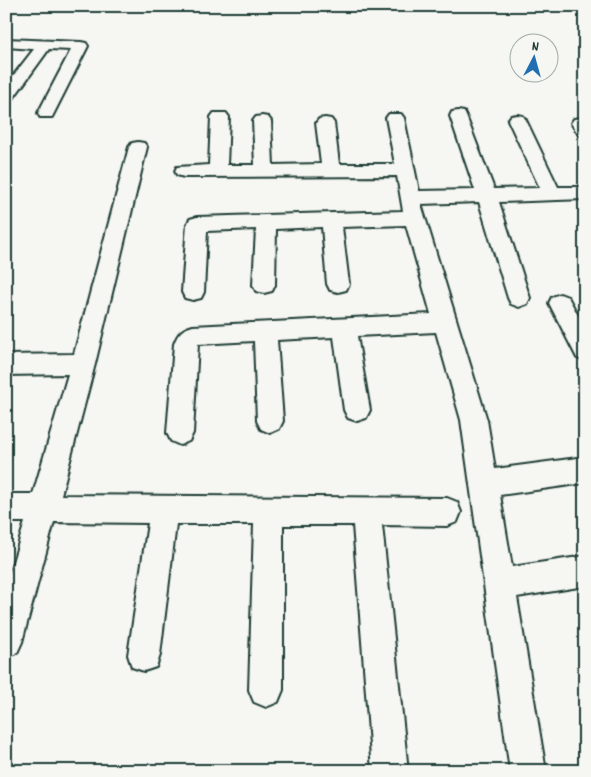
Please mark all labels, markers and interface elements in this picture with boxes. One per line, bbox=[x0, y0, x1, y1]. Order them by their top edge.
north arrow bbox=[508, 32, 558, 82]
text: N bbox=[531, 37, 540, 57]

